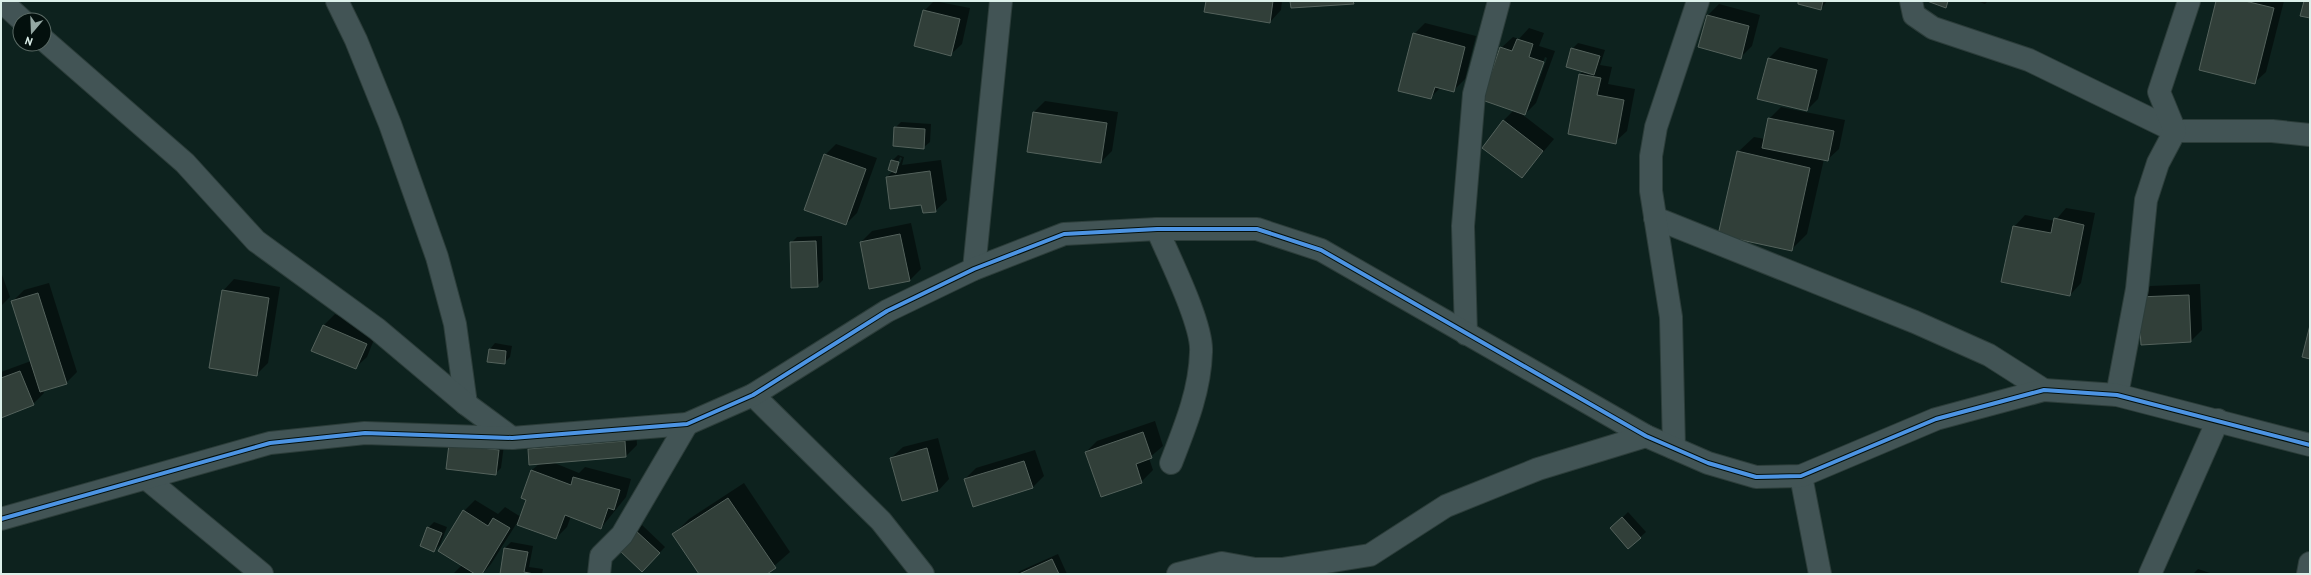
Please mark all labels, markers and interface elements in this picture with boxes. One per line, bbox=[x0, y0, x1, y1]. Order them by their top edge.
north arrow bbox=[12, 12, 52, 52]
text: N bbox=[23, 34, 34, 49]

